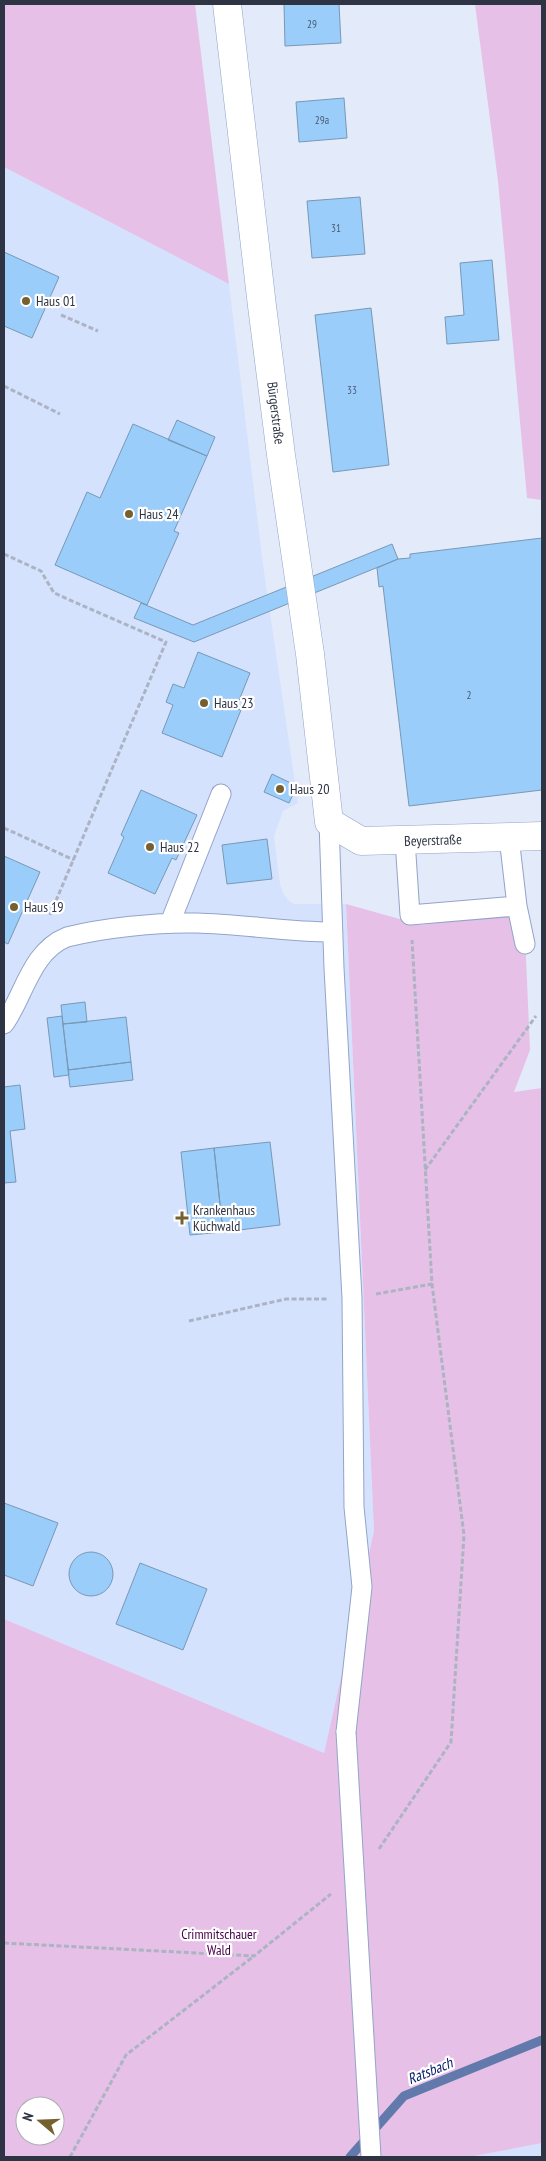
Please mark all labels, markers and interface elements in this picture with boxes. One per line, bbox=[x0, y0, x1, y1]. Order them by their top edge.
house number: 29 bbox=[307, 17, 317, 31]
house number: 29a bbox=[315, 113, 329, 127]
house number: 31 bbox=[331, 221, 341, 235]
place label: Haus 01 bbox=[36, 292, 75, 310]
marker: Haus 01 bbox=[20, 295, 32, 307]
street label: Bürgerstraße bbox=[263, 381, 289, 445]
house number: 33 bbox=[347, 383, 357, 397]
place label: Haus 24 bbox=[139, 505, 179, 523]
marker: Haus 24 bbox=[123, 508, 135, 520]
house number: 2 bbox=[467, 688, 472, 702]
place label: Haus 23 bbox=[214, 694, 253, 712]
marker: Haus 23 bbox=[198, 697, 210, 709]
place label: Haus 20 bbox=[290, 780, 329, 798]
marker: Haus 20 bbox=[274, 783, 286, 795]
street label: Beyerstraße bbox=[404, 830, 462, 850]
place label: Haus 22 bbox=[160, 838, 199, 856]
marker: Haus 22 bbox=[144, 841, 156, 853]
place label: Haus 19 bbox=[24, 898, 63, 916]
marker: Haus 19 bbox=[8, 901, 20, 913]
place label: Krankenhaus Küchwald bbox=[193, 1201, 255, 1235]
marker: Krankenhaus Küchwald bbox=[175, 1211, 189, 1225]
park label: Crimmitschauer Wald bbox=[181, 1925, 257, 1959]
water label: Ratsbach bbox=[405, 2052, 456, 2088]
north arrow bbox=[15, 2096, 65, 2146]
text: N bbox=[18, 2110, 37, 2123]

